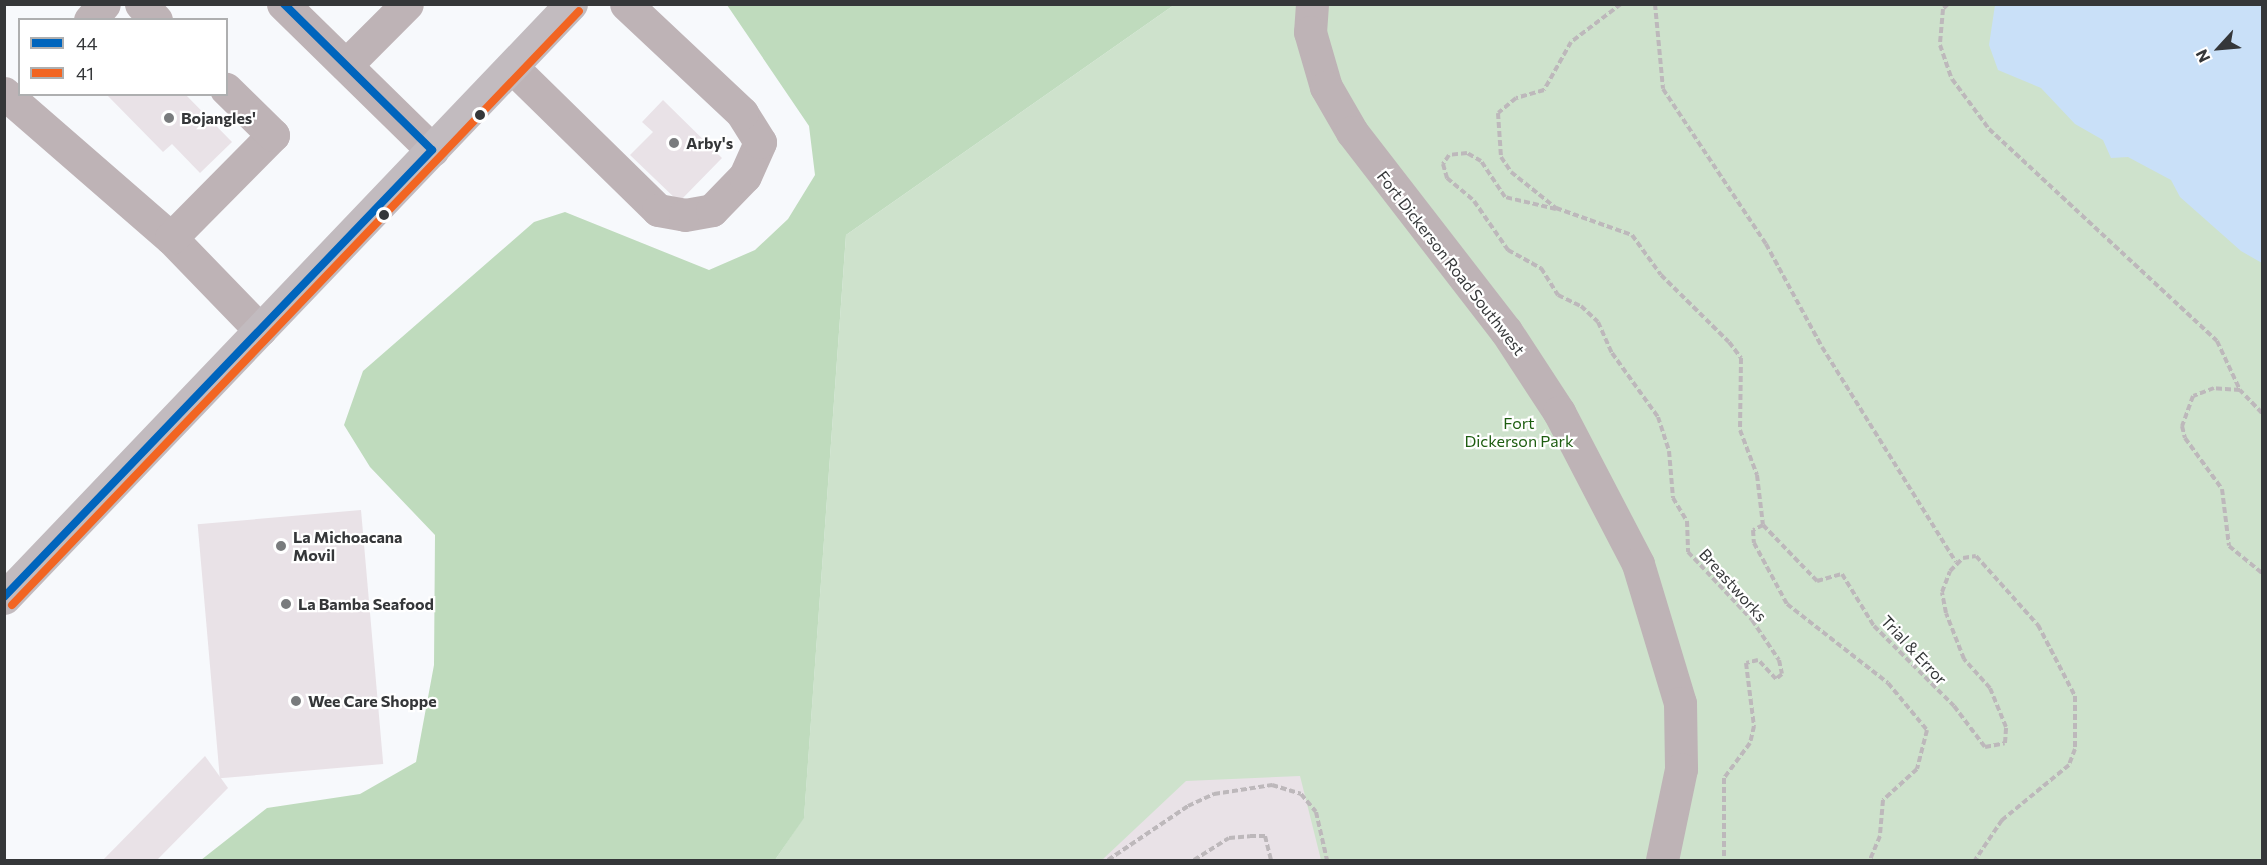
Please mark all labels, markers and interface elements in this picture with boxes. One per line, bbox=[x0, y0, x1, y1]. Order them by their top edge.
legend bbox=[18, 18, 228, 96]
north arrow bbox=[2189, 18, 2249, 78]
text: 44 bbox=[76, 32, 98, 54]
text: N bbox=[2191, 47, 2214, 66]
text: 41 bbox=[76, 62, 94, 84]
place label: Bojangles' bbox=[181, 108, 256, 128]
unlabelled marker bbox=[474, 109, 486, 121]
marker: Bojangles' bbox=[162, 111, 176, 125]
place label: Arby's bbox=[686, 133, 733, 153]
marker: Arby's bbox=[667, 136, 681, 150]
street label: Fort Dickerson Road Southwest bbox=[1373, 167, 1529, 359]
unlabelled marker bbox=[378, 209, 390, 221]
park label: Fort Dickerson Park bbox=[1464, 413, 1574, 451]
place label: La Michoacana Movil bbox=[293, 527, 403, 565]
marker: La Michoacana Movil bbox=[274, 539, 288, 553]
street label: Breastworks bbox=[1695, 545, 1771, 625]
place label: La Bamba Seafood bbox=[298, 594, 434, 614]
marker: La Bamba Seafood bbox=[279, 597, 293, 611]
street label: Trial & Error bbox=[1877, 611, 1951, 689]
place label: Wee Care Shoppe bbox=[308, 691, 437, 711]
marker: Wee Care Shoppe bbox=[289, 694, 303, 708]

